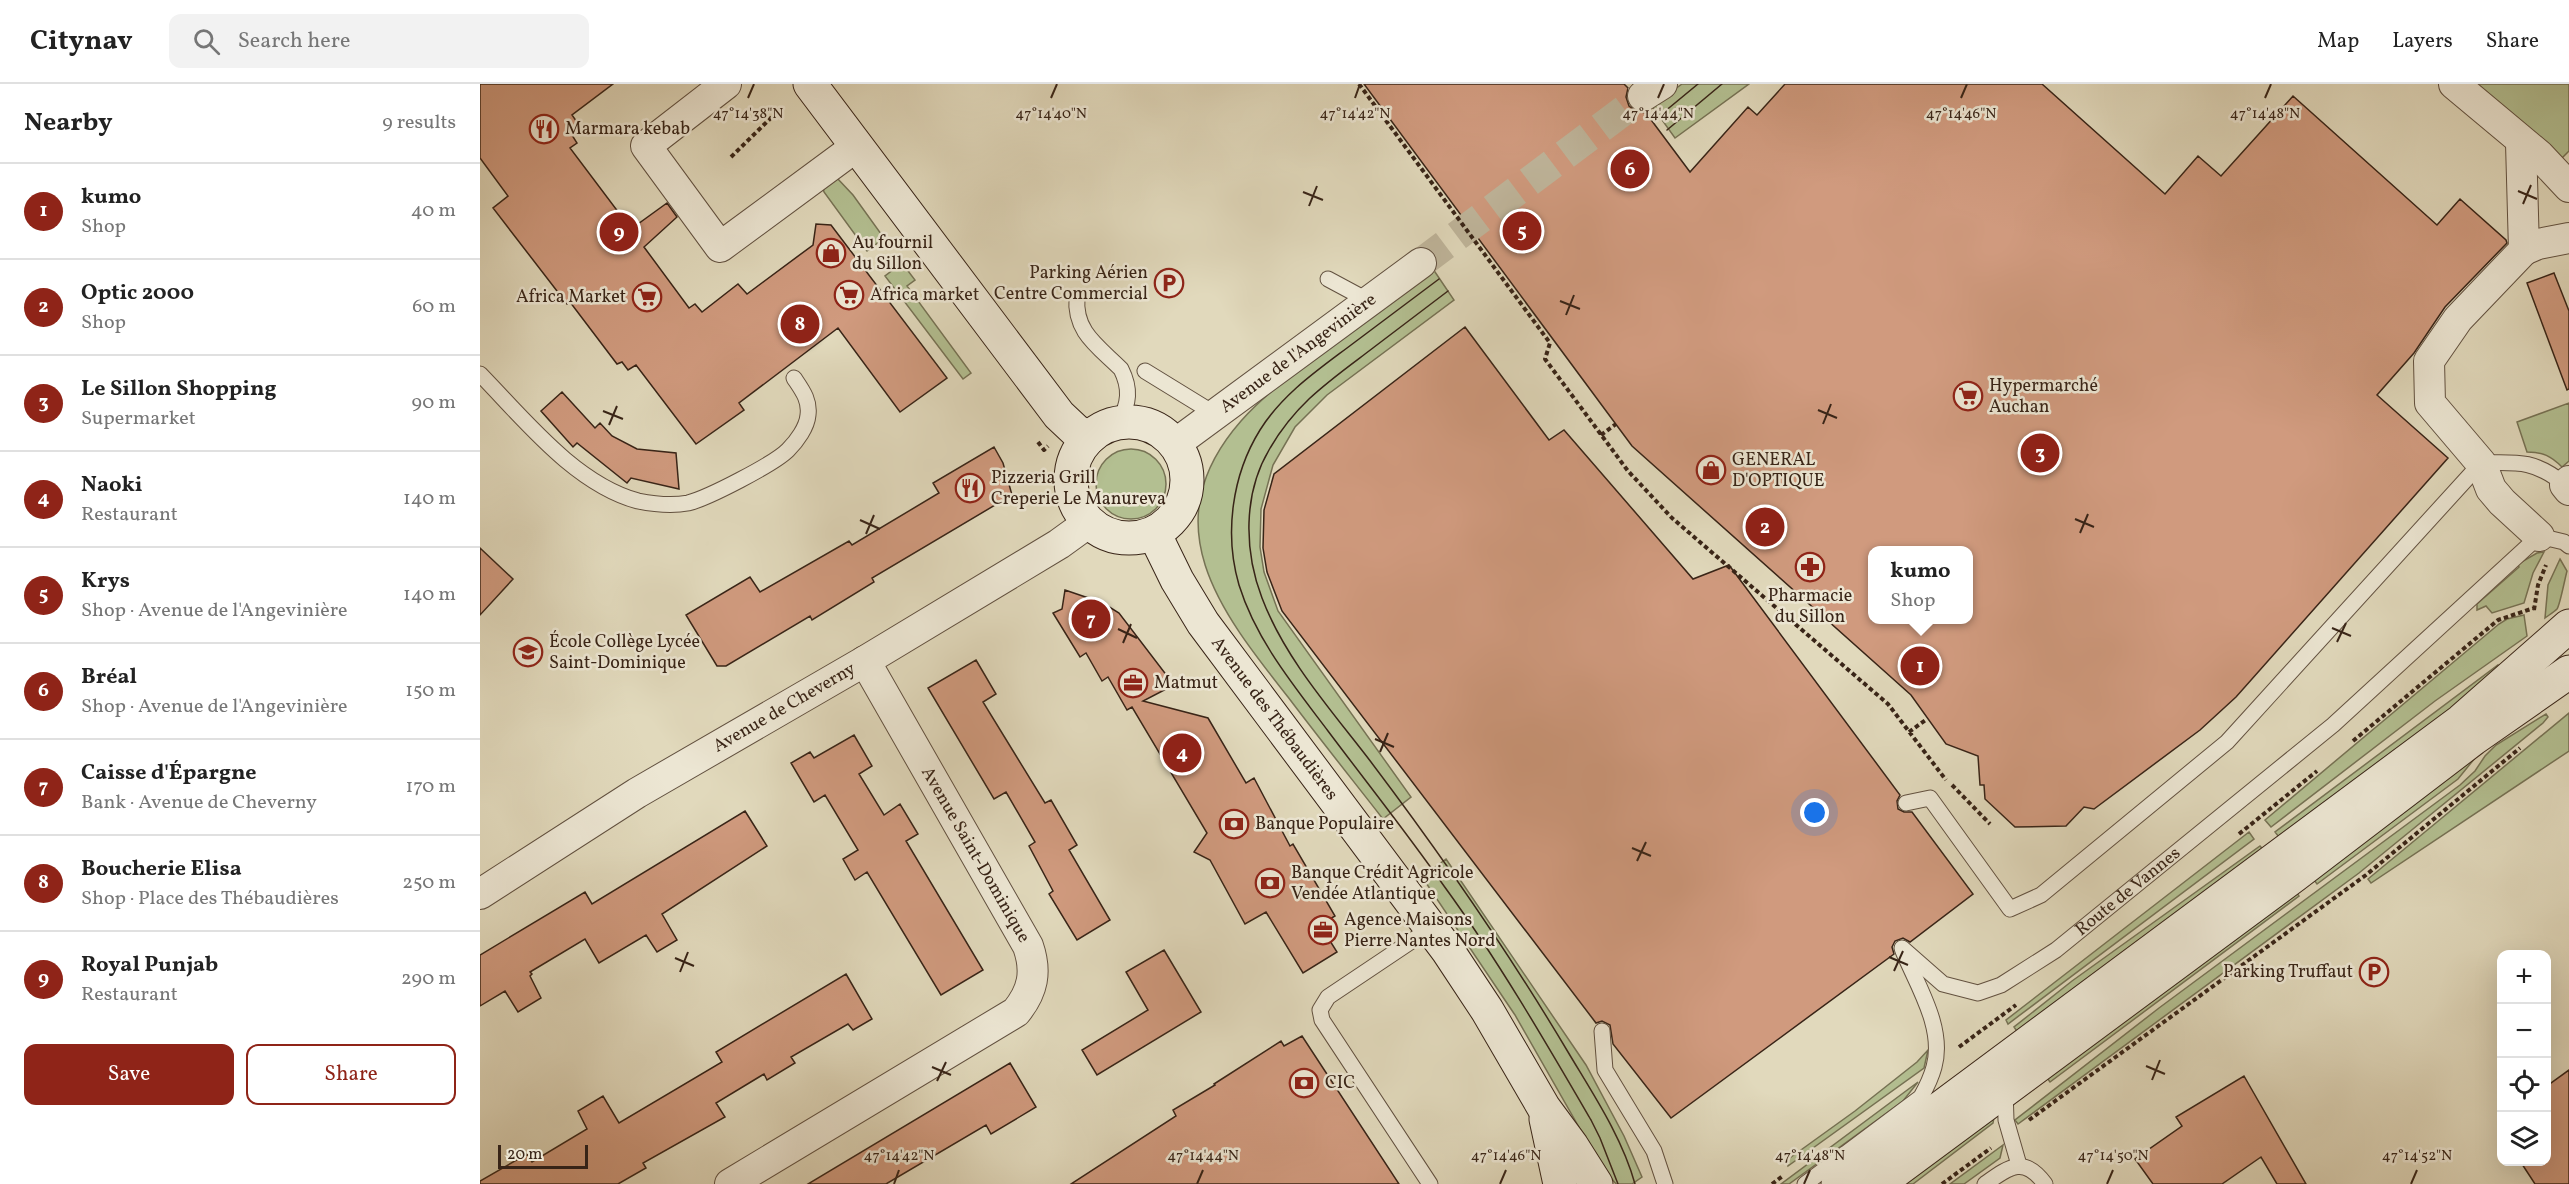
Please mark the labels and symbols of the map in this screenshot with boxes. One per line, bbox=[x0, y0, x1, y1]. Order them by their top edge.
text: 47°14'38"N bbox=[713, 104, 783, 125]
text: 47°14'40"N bbox=[1015, 104, 1087, 125]
text: 47°14'42"N bbox=[1320, 104, 1390, 125]
text: 47°14'44"N bbox=[1622, 104, 1694, 125]
text: 47°14'46"N bbox=[1926, 104, 1996, 125]
text: 47°14'48"N bbox=[2230, 104, 2300, 125]
restaurant icon: Marmara kebab bbox=[528, 113, 560, 145]
place label: Marmara kebab bbox=[565, 117, 690, 142]
pin: 6 bbox=[1610, 146, 1650, 191]
pin: 5 bbox=[1502, 208, 1542, 254]
pin: 9 bbox=[600, 210, 638, 254]
place label: Au fournil du Sillon bbox=[852, 231, 933, 277]
shop icon: Au fournil du Sillon bbox=[815, 237, 847, 269]
place label: Parking Aérien Centre Commercial bbox=[994, 261, 1148, 307]
parking icon: Parking Aérien Centre Commercial bbox=[1153, 267, 1185, 299]
supermarket icon: Africa market bbox=[833, 279, 865, 311]
supermarket icon: Africa Market bbox=[631, 281, 663, 313]
place label: Africa market bbox=[870, 283, 979, 308]
place label: Africa Market bbox=[516, 285, 626, 310]
street label: Avenue de l'Angevinière bbox=[1215, 287, 1382, 419]
pin: 8 bbox=[780, 302, 820, 346]
place label: Hypermarché Auchan bbox=[1989, 374, 2098, 420]
supermarket icon: Hypermarché Auchan bbox=[1952, 380, 1984, 412]
pin: 3 bbox=[2020, 430, 2060, 476]
place label: GENERAL D'OPTIQUE bbox=[1732, 448, 1825, 494]
shop icon: GENERAL D'OPTIQUE bbox=[1695, 454, 1727, 486]
place label: Pizzeria Grill Creperie Le Manureva bbox=[991, 466, 1166, 512]
restaurant icon: Pizzeria Grill Creperie Le Manureva bbox=[954, 472, 986, 504]
pin: 2 bbox=[1746, 504, 1784, 550]
pharmacy icon: Pharmacie du Sillon bbox=[1794, 551, 1826, 583]
place label: Pharmacie du Sillon bbox=[1768, 584, 1852, 630]
pin: 7 bbox=[1072, 596, 1110, 642]
place label: École Collège Lycée Saint-Dominique bbox=[549, 630, 700, 676]
street label: Avenue des Thébaudières bbox=[1205, 632, 1344, 806]
school or university icon: École Collège Lycée Saint-Dominique bbox=[512, 636, 544, 668]
pin: 1 bbox=[1900, 644, 1940, 688]
street label: Avenue de Cheverny bbox=[709, 656, 861, 759]
office icon: Matmut bbox=[1117, 667, 1149, 699]
place label: Matmut bbox=[1154, 671, 1218, 696]
pin: 4 bbox=[1162, 730, 1202, 776]
street label: Avenue Saint-Dominique bbox=[914, 762, 1036, 948]
your location bbox=[1800, 798, 1829, 827]
bank icon: Banque Populaire bbox=[1218, 808, 1250, 840]
place label: Banque Populaire bbox=[1255, 812, 1394, 837]
street label: Route de Vannes bbox=[2070, 841, 2186, 942]
place label: Banque Crédit Agricole Vendée Atlantique bbox=[1291, 861, 1474, 907]
bank icon: Banque Crédit Agricole Vendée Atlantique bbox=[1254, 867, 1286, 899]
place label: Agence Maisons Pierre Nantes Nord bbox=[1344, 908, 1495, 954]
office icon: Agence Maisons Pierre Nantes Nord bbox=[1307, 914, 1339, 946]
parking icon: Parking Truffaut bbox=[2358, 956, 2390, 988]
place label: Parking Truffaut bbox=[2223, 960, 2353, 985]
bank icon: CIC bbox=[1288, 1067, 1320, 1099]
place label: CIC bbox=[1325, 1071, 1355, 1096]
scale bar bbox=[498, 1142, 588, 1170]
text: 47°14'42"N bbox=[864, 1146, 934, 1167]
text: 47°14'44"N bbox=[1167, 1146, 1239, 1167]
text: 47°14'46"N bbox=[1471, 1146, 1541, 1167]
text: 47°14'48"N bbox=[1775, 1146, 1845, 1167]
text: 47°14'50"N bbox=[2077, 1146, 2149, 1167]
text: 47°14'52"N bbox=[2382, 1146, 2452, 1167]

